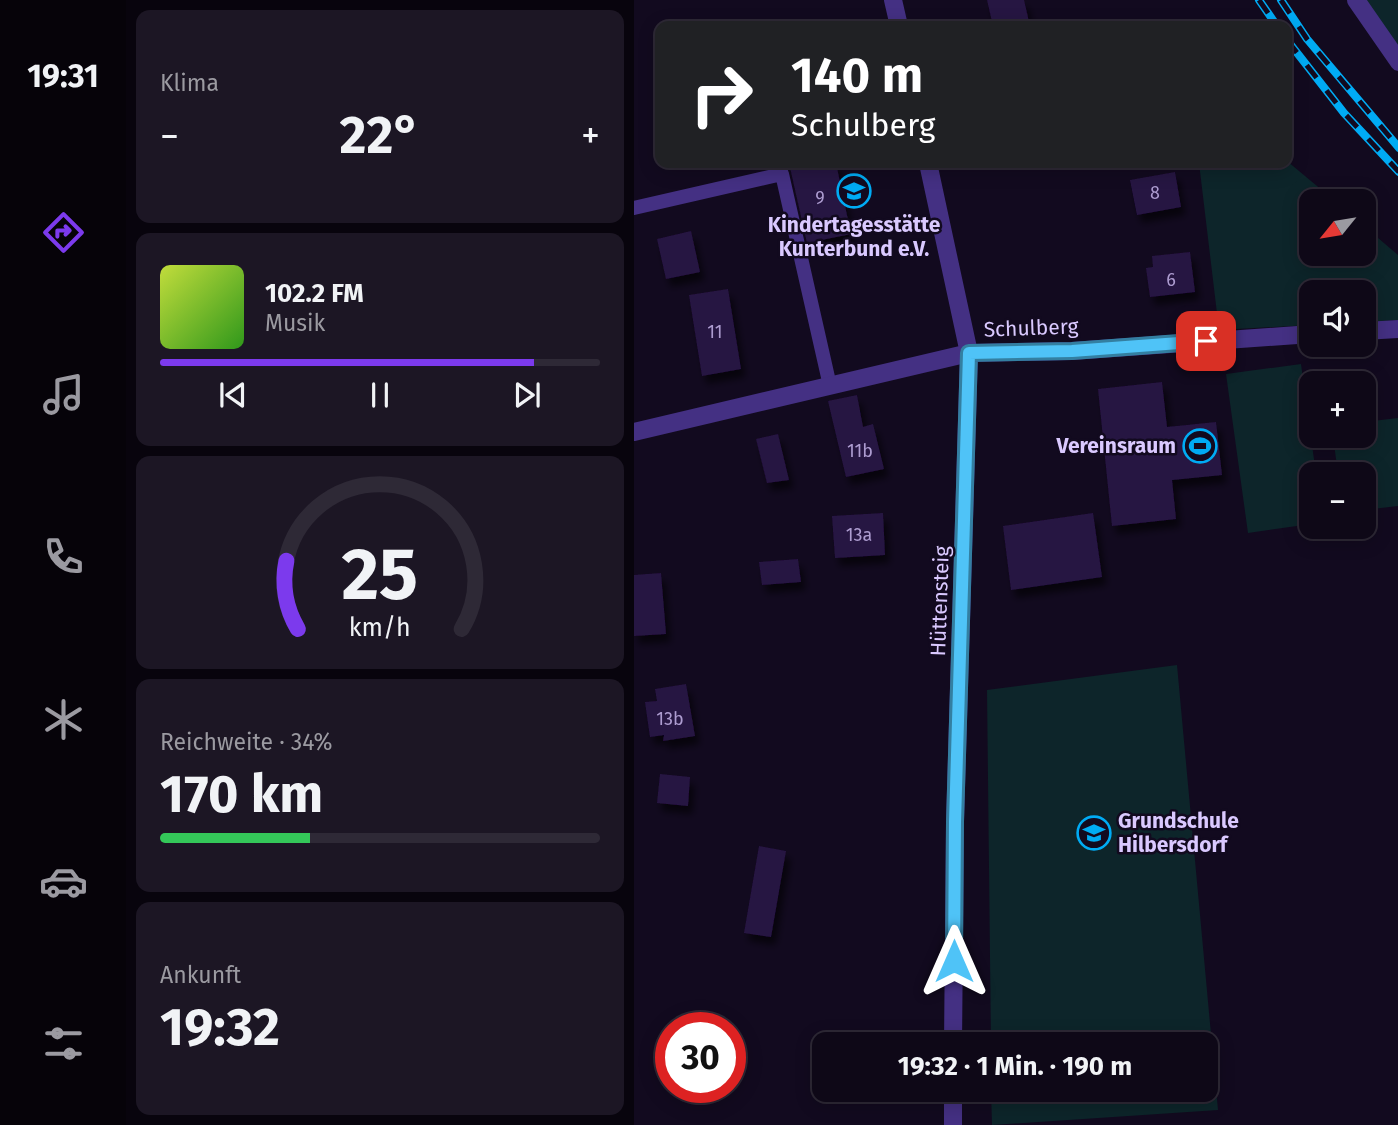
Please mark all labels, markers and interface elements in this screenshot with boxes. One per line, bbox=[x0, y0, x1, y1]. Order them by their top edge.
text: 140 m bbox=[791, 46, 923, 105]
icon: right bbox=[676, 49, 767, 140]
text: 19:31 bbox=[27, 57, 99, 95]
text: Klima bbox=[160, 69, 219, 97]
text: 22° bbox=[340, 104, 420, 167]
text: Schulberg bbox=[791, 106, 935, 144]
text: − bbox=[160, 113, 179, 159]
text: + bbox=[581, 113, 600, 159]
school or university icon: Kindertagesstätte Kunterbund e.V. bbox=[835, 172, 873, 210]
house number: 8 bbox=[1150, 182, 1160, 204]
house number: 9 bbox=[815, 187, 825, 209]
north arrow bbox=[1299, 189, 1376, 266]
map controls bbox=[1299, 189, 1376, 539]
icon: directions bbox=[39, 208, 88, 257]
place label: Kindertagesstätte Kunterbund e.V. bbox=[768, 212, 941, 262]
house number: 6 bbox=[1166, 269, 1176, 291]
text: 102.2 FM bbox=[265, 278, 364, 309]
button: sound bbox=[1299, 280, 1376, 357]
text: Musik bbox=[265, 309, 325, 337]
pin bbox=[1176, 311, 1236, 371]
street label: Schulberg bbox=[983, 313, 1079, 343]
house number: 11 bbox=[707, 321, 723, 343]
icon: arrive bbox=[1187, 322, 1225, 360]
icon: music bbox=[39, 370, 88, 419]
button: + bbox=[1299, 371, 1376, 448]
icon: previous bbox=[214, 376, 252, 414]
icon: pause bbox=[361, 376, 399, 414]
icon: next bbox=[508, 376, 546, 414]
sports icon: Vereinsraum bbox=[1181, 427, 1219, 465]
place label: Vereinsraum bbox=[1055, 433, 1176, 459]
house number: 11b bbox=[847, 440, 873, 462]
button: − bbox=[1299, 462, 1376, 539]
house number: 13a bbox=[846, 524, 872, 546]
text: 25 bbox=[342, 531, 418, 618]
icon: phone bbox=[39, 532, 88, 581]
street label: Hüttensteig bbox=[925, 545, 955, 657]
text: km/h bbox=[349, 612, 411, 642]
icon: climate bbox=[39, 695, 88, 744]
house number: 13b bbox=[656, 708, 684, 730]
text: Reichweite · 34% bbox=[160, 728, 332, 756]
text: 170 km bbox=[160, 763, 323, 826]
place label: Grundschule Hilbersdorf bbox=[1118, 808, 1239, 858]
school or university icon: Grundschule Hilbersdorf bbox=[1075, 814, 1113, 852]
icon: car bbox=[39, 857, 88, 906]
position arrow bbox=[917, 924, 991, 998]
text: Ankunft bbox=[160, 961, 241, 989]
text: 19:32 bbox=[160, 996, 280, 1059]
speed limit sign: 30 bbox=[655, 1012, 746, 1103]
icon: filters bbox=[39, 1019, 88, 1068]
text: 19:32 · 1 Min. · 190 m bbox=[898, 1051, 1132, 1082]

